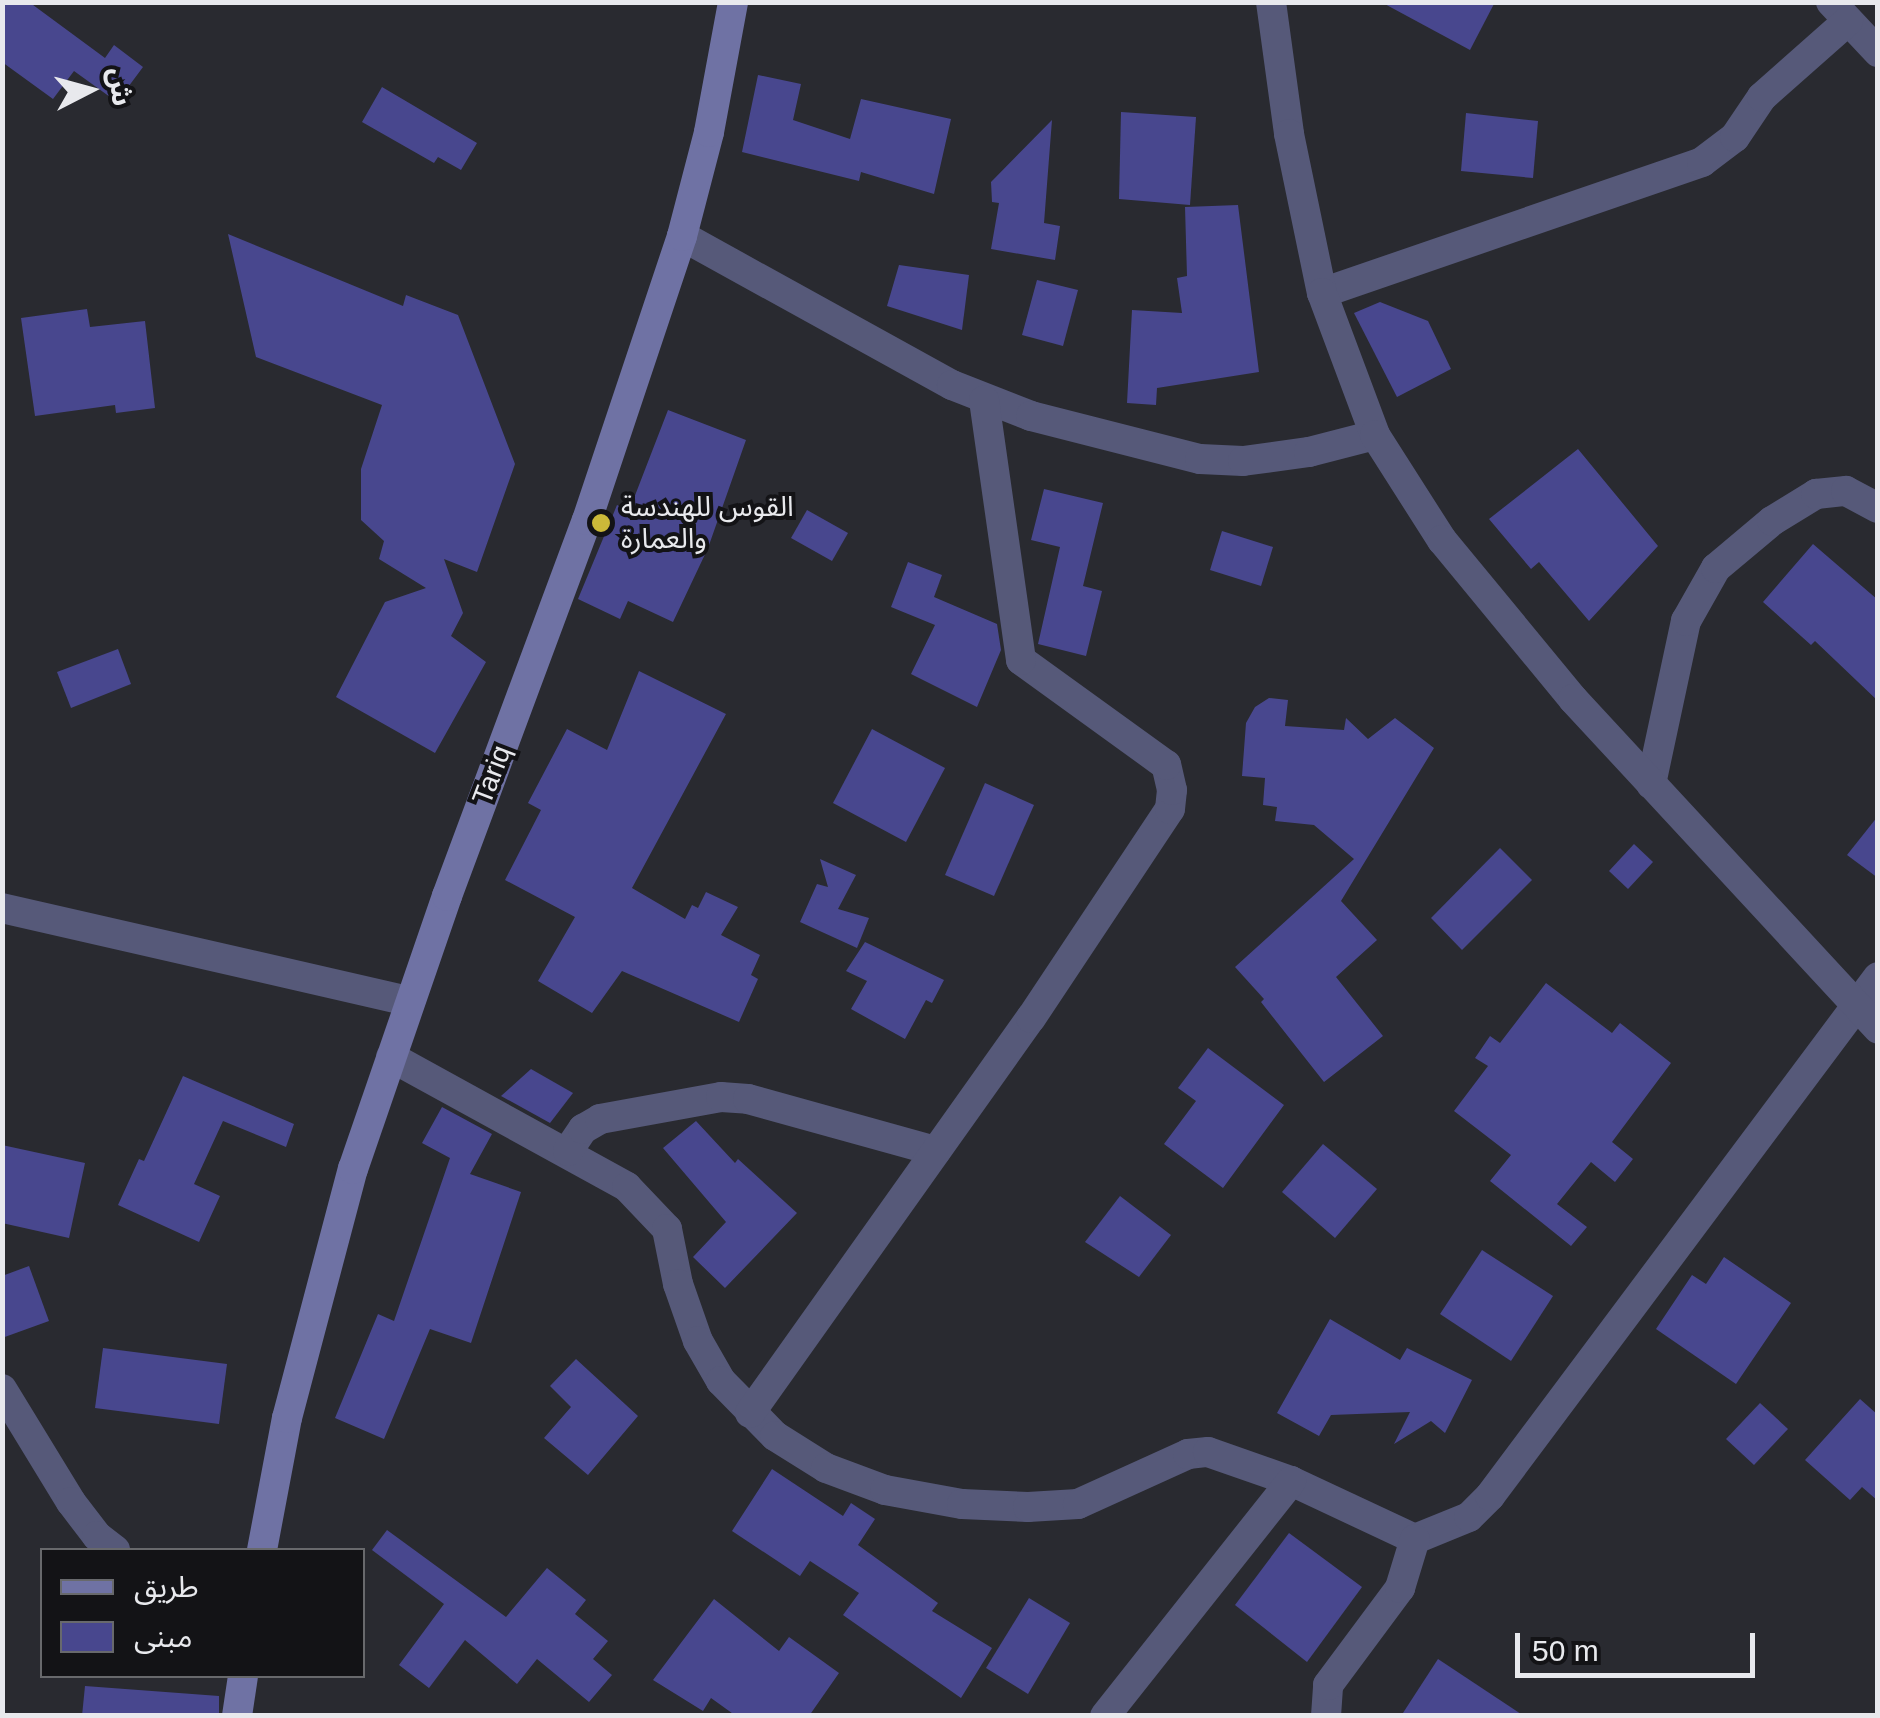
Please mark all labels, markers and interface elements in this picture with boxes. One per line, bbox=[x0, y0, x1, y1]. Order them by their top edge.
north arrow bbox=[40, 40, 140, 140]
text: ش bbox=[103, 66, 138, 108]
place label: القوس للهندسة والعمارة bbox=[621, 490, 794, 556]
marker: القوس للهندسة والعمارة bbox=[590, 512, 612, 534]
street label: Tariq bbox=[465, 741, 519, 809]
legend bbox=[40, 1548, 365, 1678]
text: طريق bbox=[134, 1570, 199, 1603]
scale bar bbox=[1520, 1613, 1760, 1675]
text: مبنى bbox=[134, 1620, 192, 1653]
text: 50 m bbox=[1532, 1634, 1599, 1667]

